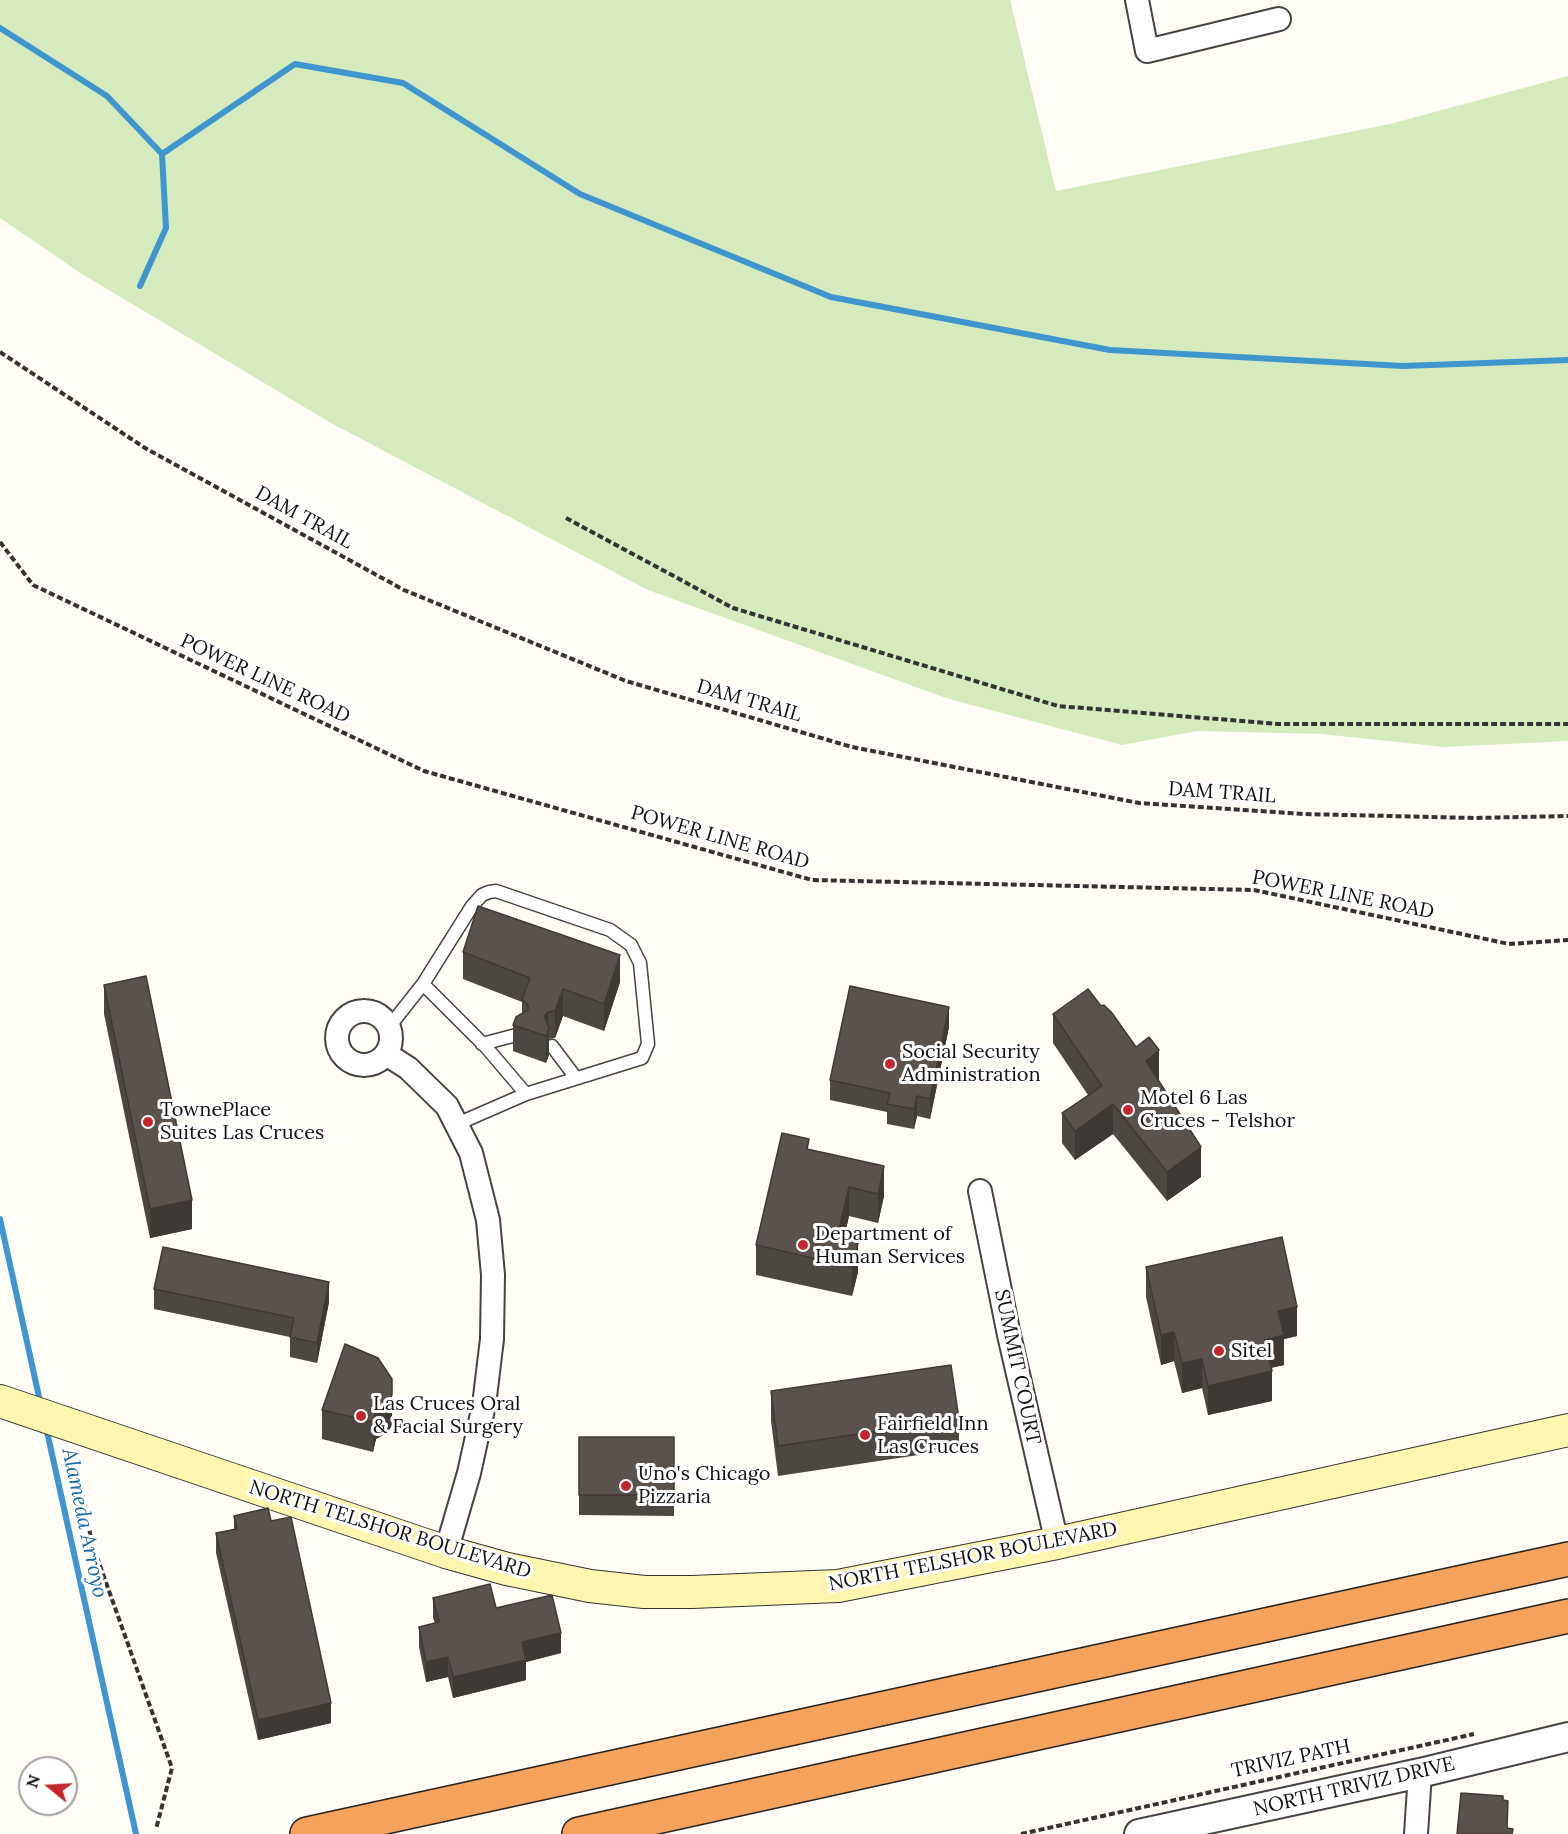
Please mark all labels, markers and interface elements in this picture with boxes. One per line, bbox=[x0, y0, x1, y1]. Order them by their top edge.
street label: DAM TRAIL bbox=[251, 481, 357, 555]
street label: POWER LINE ROAD bbox=[176, 629, 354, 729]
street label: DAM TRAIL bbox=[694, 675, 804, 727]
street label: DAM TRAIL bbox=[1167, 777, 1277, 809]
street label: POWER LINE ROAD bbox=[628, 801, 812, 875]
street label: POWER LINE ROAD bbox=[1250, 866, 1436, 924]
place label: Social Security Administration bbox=[902, 1040, 1041, 1087]
marker: Social Security Administration bbox=[883, 1057, 897, 1071]
place label: Motel 6 Las Cruces - Telshor bbox=[1140, 1086, 1295, 1133]
place label: TownePlace Suites Las Cruces bbox=[160, 1098, 324, 1145]
marker: Motel 6 Las Cruces - Telshor bbox=[1121, 1103, 1135, 1117]
marker: TownePlace Suites Las Cruces bbox=[141, 1115, 155, 1129]
place label: Department of Human Services bbox=[815, 1222, 965, 1269]
marker: Department of Human Services bbox=[796, 1238, 810, 1252]
street label: SUMMIT COURT bbox=[989, 1287, 1045, 1447]
place label: Sitel bbox=[1231, 1339, 1272, 1363]
marker: Sitel bbox=[1212, 1344, 1226, 1358]
place label: Las Cruces Oral & Facial Surgery bbox=[373, 1392, 523, 1439]
marker: Las Cruces Oral & Facial Surgery bbox=[354, 1409, 368, 1423]
place label: Fairfield Inn Las Cruces bbox=[877, 1412, 989, 1459]
marker: Fairfield Inn Las Cruces bbox=[858, 1428, 872, 1442]
water label: Alameda Arroyo bbox=[56, 1446, 112, 1600]
place label: Uno's Chicago Pizzaria bbox=[638, 1462, 770, 1509]
street label: NORTH TELSHOR BOULEVARD bbox=[246, 1476, 534, 1584]
marker: Uno's Chicago Pizzaria bbox=[619, 1479, 633, 1493]
street label: NORTH TELSHOR BOULEVARD bbox=[827, 1517, 1119, 1597]
street label: TRIVIZ PATH bbox=[1229, 1735, 1353, 1783]
street label: NORTH TRIVIZ DRIVE bbox=[1251, 1752, 1457, 1822]
north arrow bbox=[18, 1756, 78, 1816]
text: N bbox=[21, 1772, 44, 1790]

